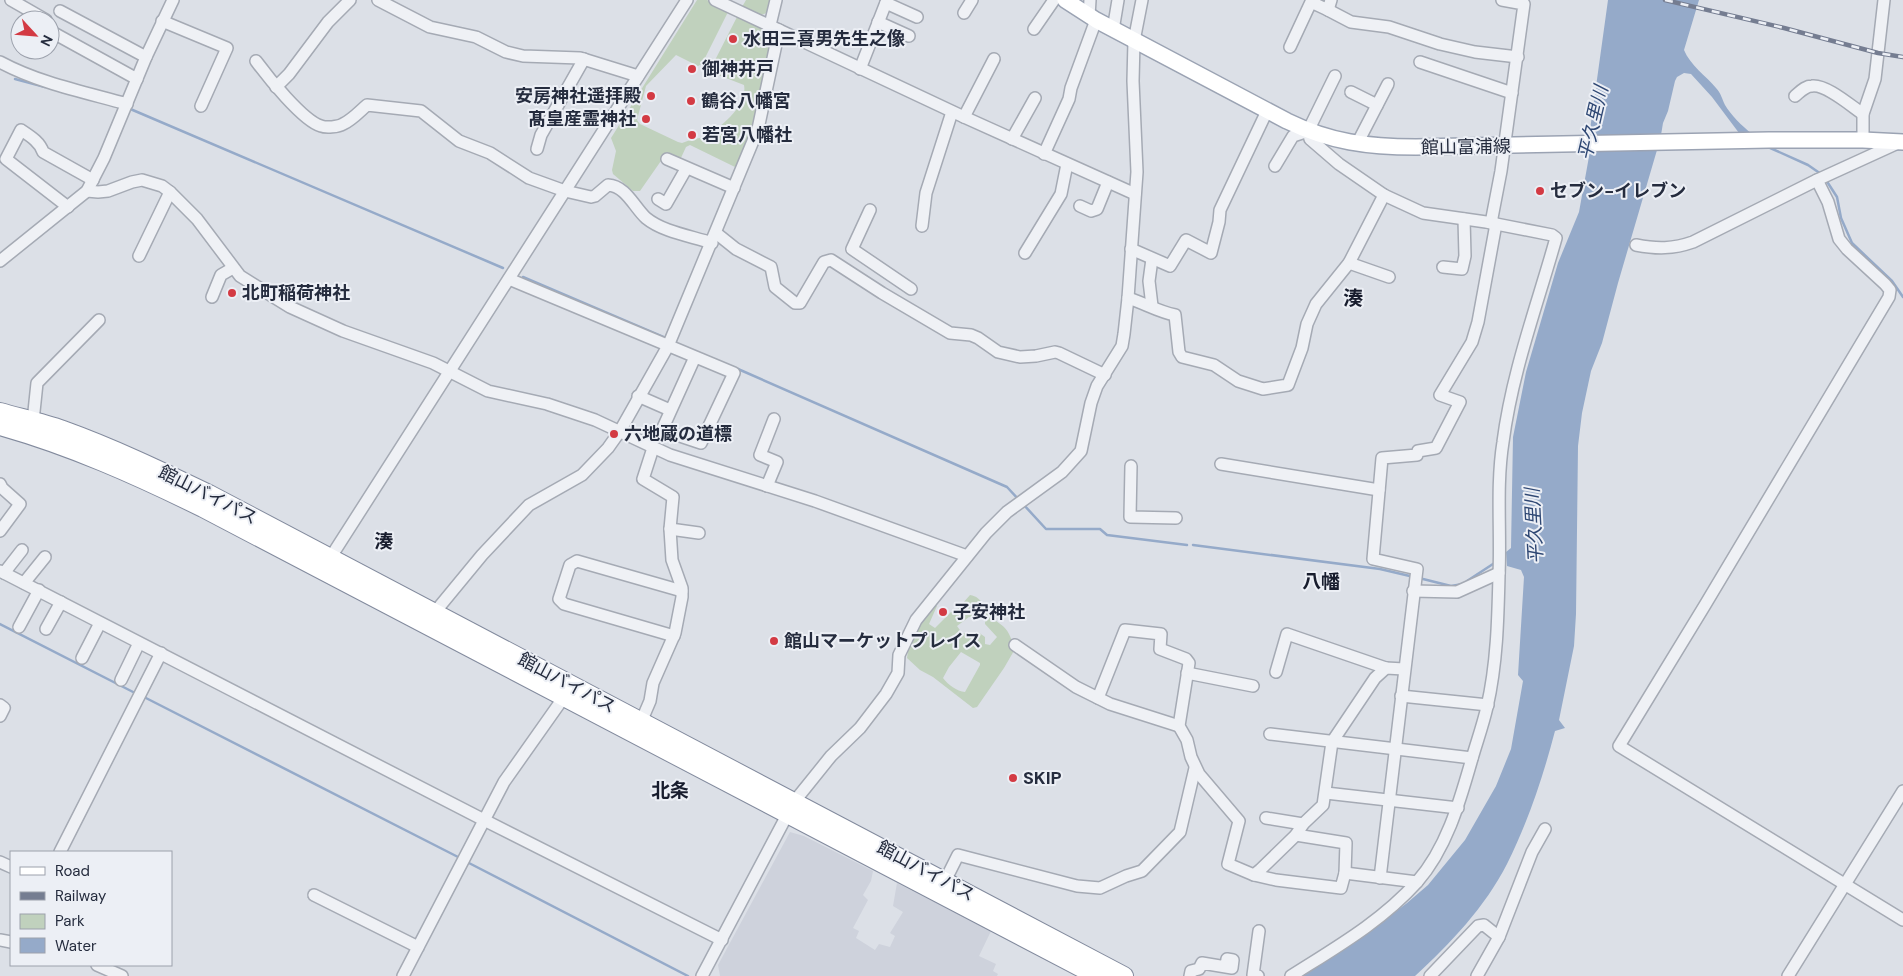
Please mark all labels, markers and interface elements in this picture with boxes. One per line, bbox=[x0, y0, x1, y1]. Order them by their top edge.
north arrow bbox=[10, 10, 60, 60]
place label: 水田三喜男先生之像 bbox=[743, 27, 905, 51]
text: N bbox=[36, 32, 57, 49]
marker: 水田三喜男先生之像 bbox=[727, 33, 739, 45]
place label: 御神井戸 bbox=[701, 57, 774, 81]
marker: 御神井戸 bbox=[686, 63, 698, 75]
water label: 平久里川 bbox=[1572, 81, 1614, 163]
place label: 安房神社遥拝殿 bbox=[515, 84, 641, 108]
place label: 鶴谷八幡宮 bbox=[701, 89, 791, 113]
marker: 安房神社遥拝殿 bbox=[645, 90, 657, 102]
marker: 鶴谷八幡宮 bbox=[685, 95, 697, 107]
place label: 髙皇産霊神社 bbox=[528, 107, 636, 131]
marker: 髙皇産霊神社 bbox=[640, 113, 652, 125]
place label: 若宮八幡社 bbox=[702, 123, 792, 147]
marker: 若宮八幡社 bbox=[686, 129, 698, 141]
street label: 館山富浦線 bbox=[1421, 134, 1511, 160]
place label: セブン-イレブン bbox=[1550, 179, 1686, 203]
marker: セブン-イレブン bbox=[1534, 185, 1546, 197]
place label: 北町稲荷神社 bbox=[242, 281, 350, 305]
district label: 湊 bbox=[1343, 285, 1363, 311]
marker: 北町稲荷神社 bbox=[226, 287, 238, 299]
place label: 六地蔵の道標 bbox=[624, 422, 732, 446]
marker: 六地蔵の道標 bbox=[608, 428, 620, 440]
street label: 館山バイパス bbox=[155, 460, 261, 530]
water label: 平久里川 bbox=[1519, 485, 1548, 565]
district label: 湊 bbox=[374, 529, 394, 554]
district label: 八幡 bbox=[1302, 569, 1340, 594]
place label: 子安神社 bbox=[953, 600, 1025, 624]
marker: 子安神社 bbox=[937, 606, 949, 618]
place label: 館山マーケットプレイス bbox=[784, 629, 981, 653]
marker: 館山マーケットプレイス bbox=[768, 635, 780, 647]
street label: 館山バイパス bbox=[514, 647, 620, 719]
place label: SKIP bbox=[1023, 766, 1062, 790]
marker: SKIP bbox=[1007, 772, 1019, 784]
district label: 北条 bbox=[651, 778, 689, 803]
street label: 館山バイパス bbox=[873, 835, 979, 907]
legend bbox=[10, 851, 172, 966]
text: Road bbox=[55, 861, 90, 881]
text: Railway bbox=[55, 886, 107, 906]
text: Park bbox=[55, 911, 85, 931]
text: Water bbox=[55, 936, 97, 956]

